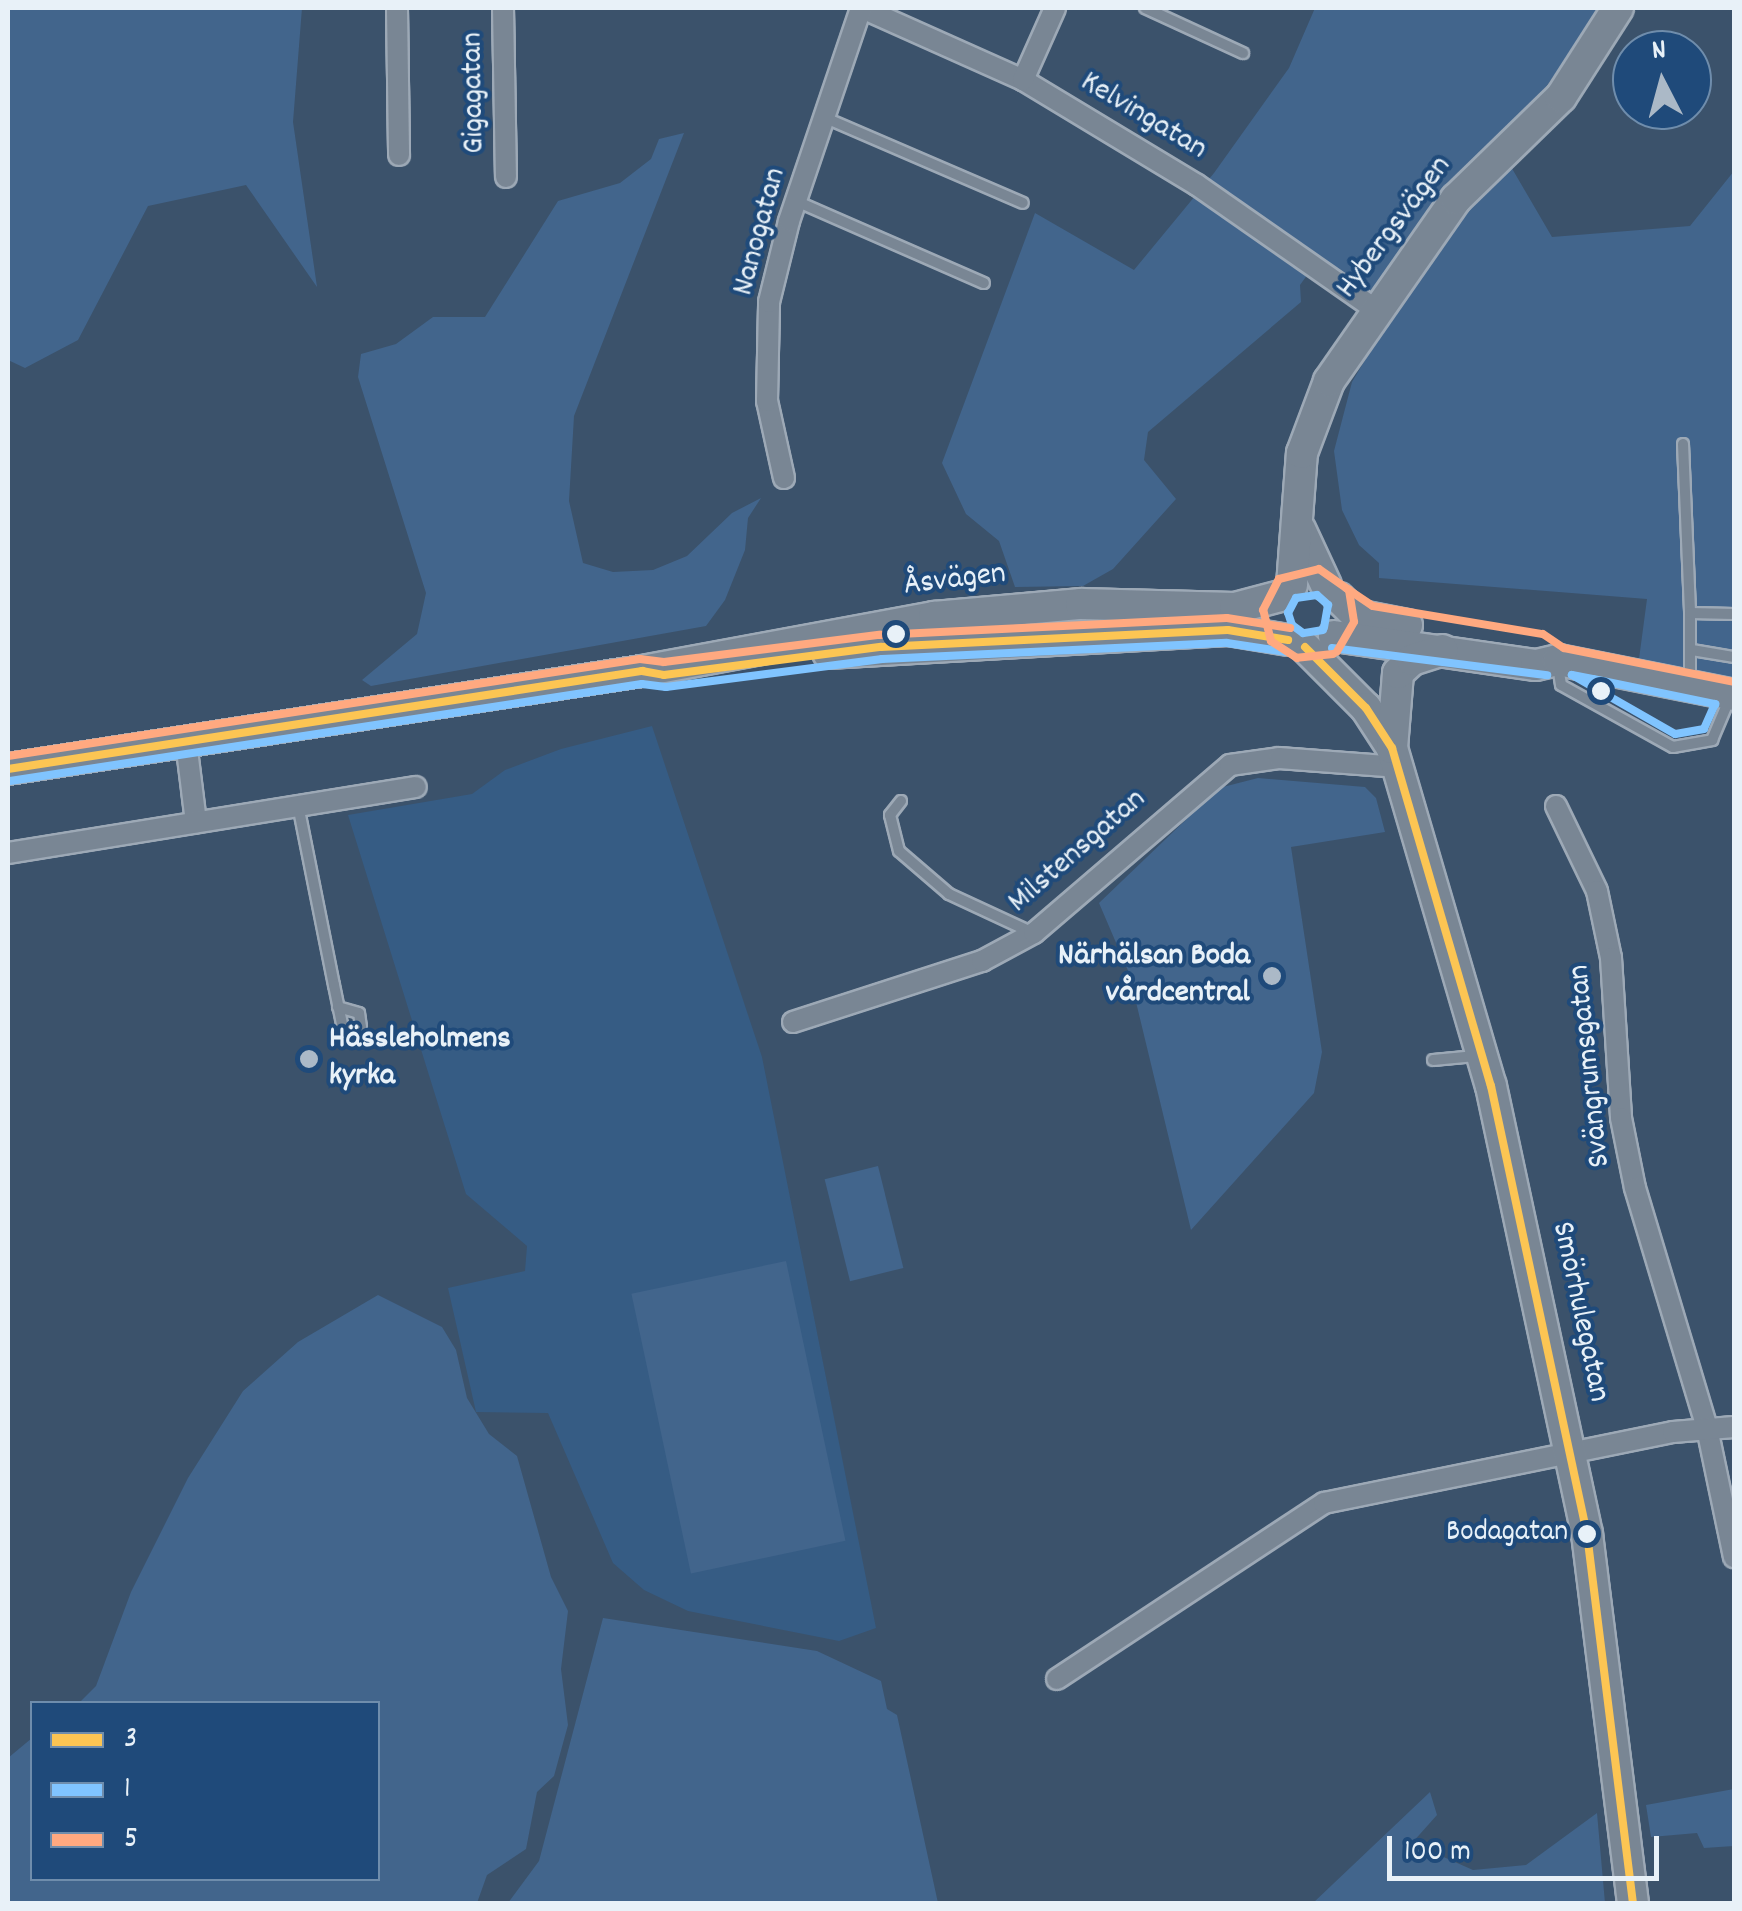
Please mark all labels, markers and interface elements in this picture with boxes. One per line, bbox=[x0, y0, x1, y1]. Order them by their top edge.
north arrow bbox=[1612, 30, 1712, 130]
street label: Gigagatan bbox=[455, 32, 495, 154]
text: N bbox=[1650, 32, 1668, 73]
street label: Kelvingatan bbox=[1073, 64, 1213, 170]
street label: Hybergsvägen bbox=[1329, 149, 1461, 307]
street label: Nanogatan bbox=[726, 164, 796, 300]
street label: Åsvägen bbox=[902, 556, 1008, 606]
unlabelled marker bbox=[886, 624, 906, 644]
unlabelled marker bbox=[1591, 681, 1611, 701]
street label: Milstensgatan bbox=[1001, 782, 1155, 922]
place label: Närhälsan Boda vårdcentral bbox=[1058, 939, 1250, 1014]
marker: Närhälsan Boda vårdcentral bbox=[1259, 963, 1285, 989]
street label: Svängrumsgatan bbox=[1561, 963, 1621, 1169]
place label: Hässleholmens kyrka bbox=[329, 1022, 511, 1097]
marker: Hässleholmens kyrka bbox=[298, 1048, 320, 1070]
street label: Smörhulegatan bbox=[1541, 1219, 1617, 1405]
place label: Bodagatan bbox=[1446, 1516, 1568, 1552]
marker: Bodagatan bbox=[1577, 1524, 1597, 1544]
legend bbox=[30, 1701, 380, 1881]
text: 3 bbox=[124, 1719, 137, 1762]
text: 1 bbox=[124, 1769, 131, 1812]
scale bar bbox=[1392, 1816, 1664, 1878]
text: 5 bbox=[124, 1819, 138, 1862]
text: 100 m bbox=[1404, 1832, 1471, 1875]

